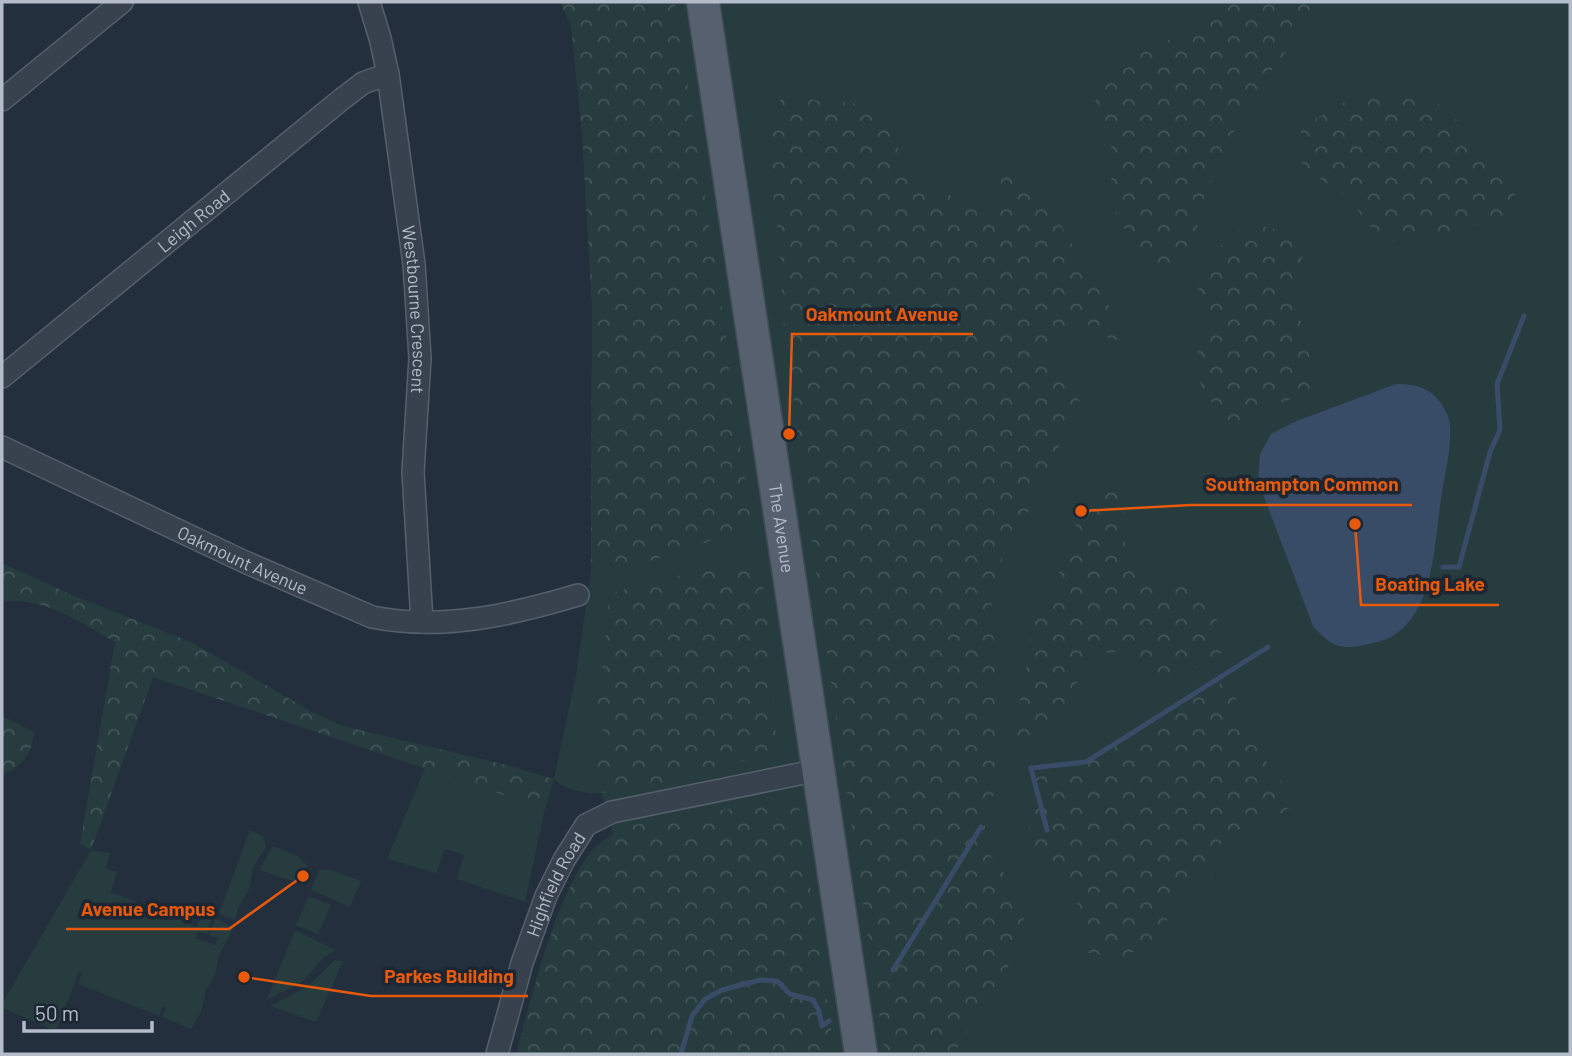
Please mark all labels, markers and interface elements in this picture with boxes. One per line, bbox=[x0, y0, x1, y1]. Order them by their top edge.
street label: Leigh Road bbox=[153, 185, 234, 257]
street label: Westbourne Crescent bbox=[398, 224, 431, 395]
callout: Oakmount Avenue bbox=[792, 294, 973, 334]
text: Oakmount Avenue bbox=[806, 302, 958, 325]
callout: Southampton Common bbox=[1191, 465, 1412, 505]
text: Southampton Common bbox=[1205, 472, 1399, 495]
street label: The Avenue bbox=[764, 482, 800, 574]
street label: Oakmount Avenue bbox=[174, 521, 311, 599]
callout: Boating Lake bbox=[1361, 565, 1499, 605]
text: Boating Lake bbox=[1375, 572, 1485, 595]
street label: Highfield Road bbox=[521, 828, 590, 940]
callout: Avenue Campus bbox=[66, 889, 229, 929]
text: Avenue Campus bbox=[81, 897, 215, 920]
callout: Parkes Building bbox=[371, 956, 528, 996]
text: Parkes Building bbox=[384, 964, 514, 987]
scale bar bbox=[24, 990, 152, 1034]
text: 50 m bbox=[35, 1000, 79, 1025]

